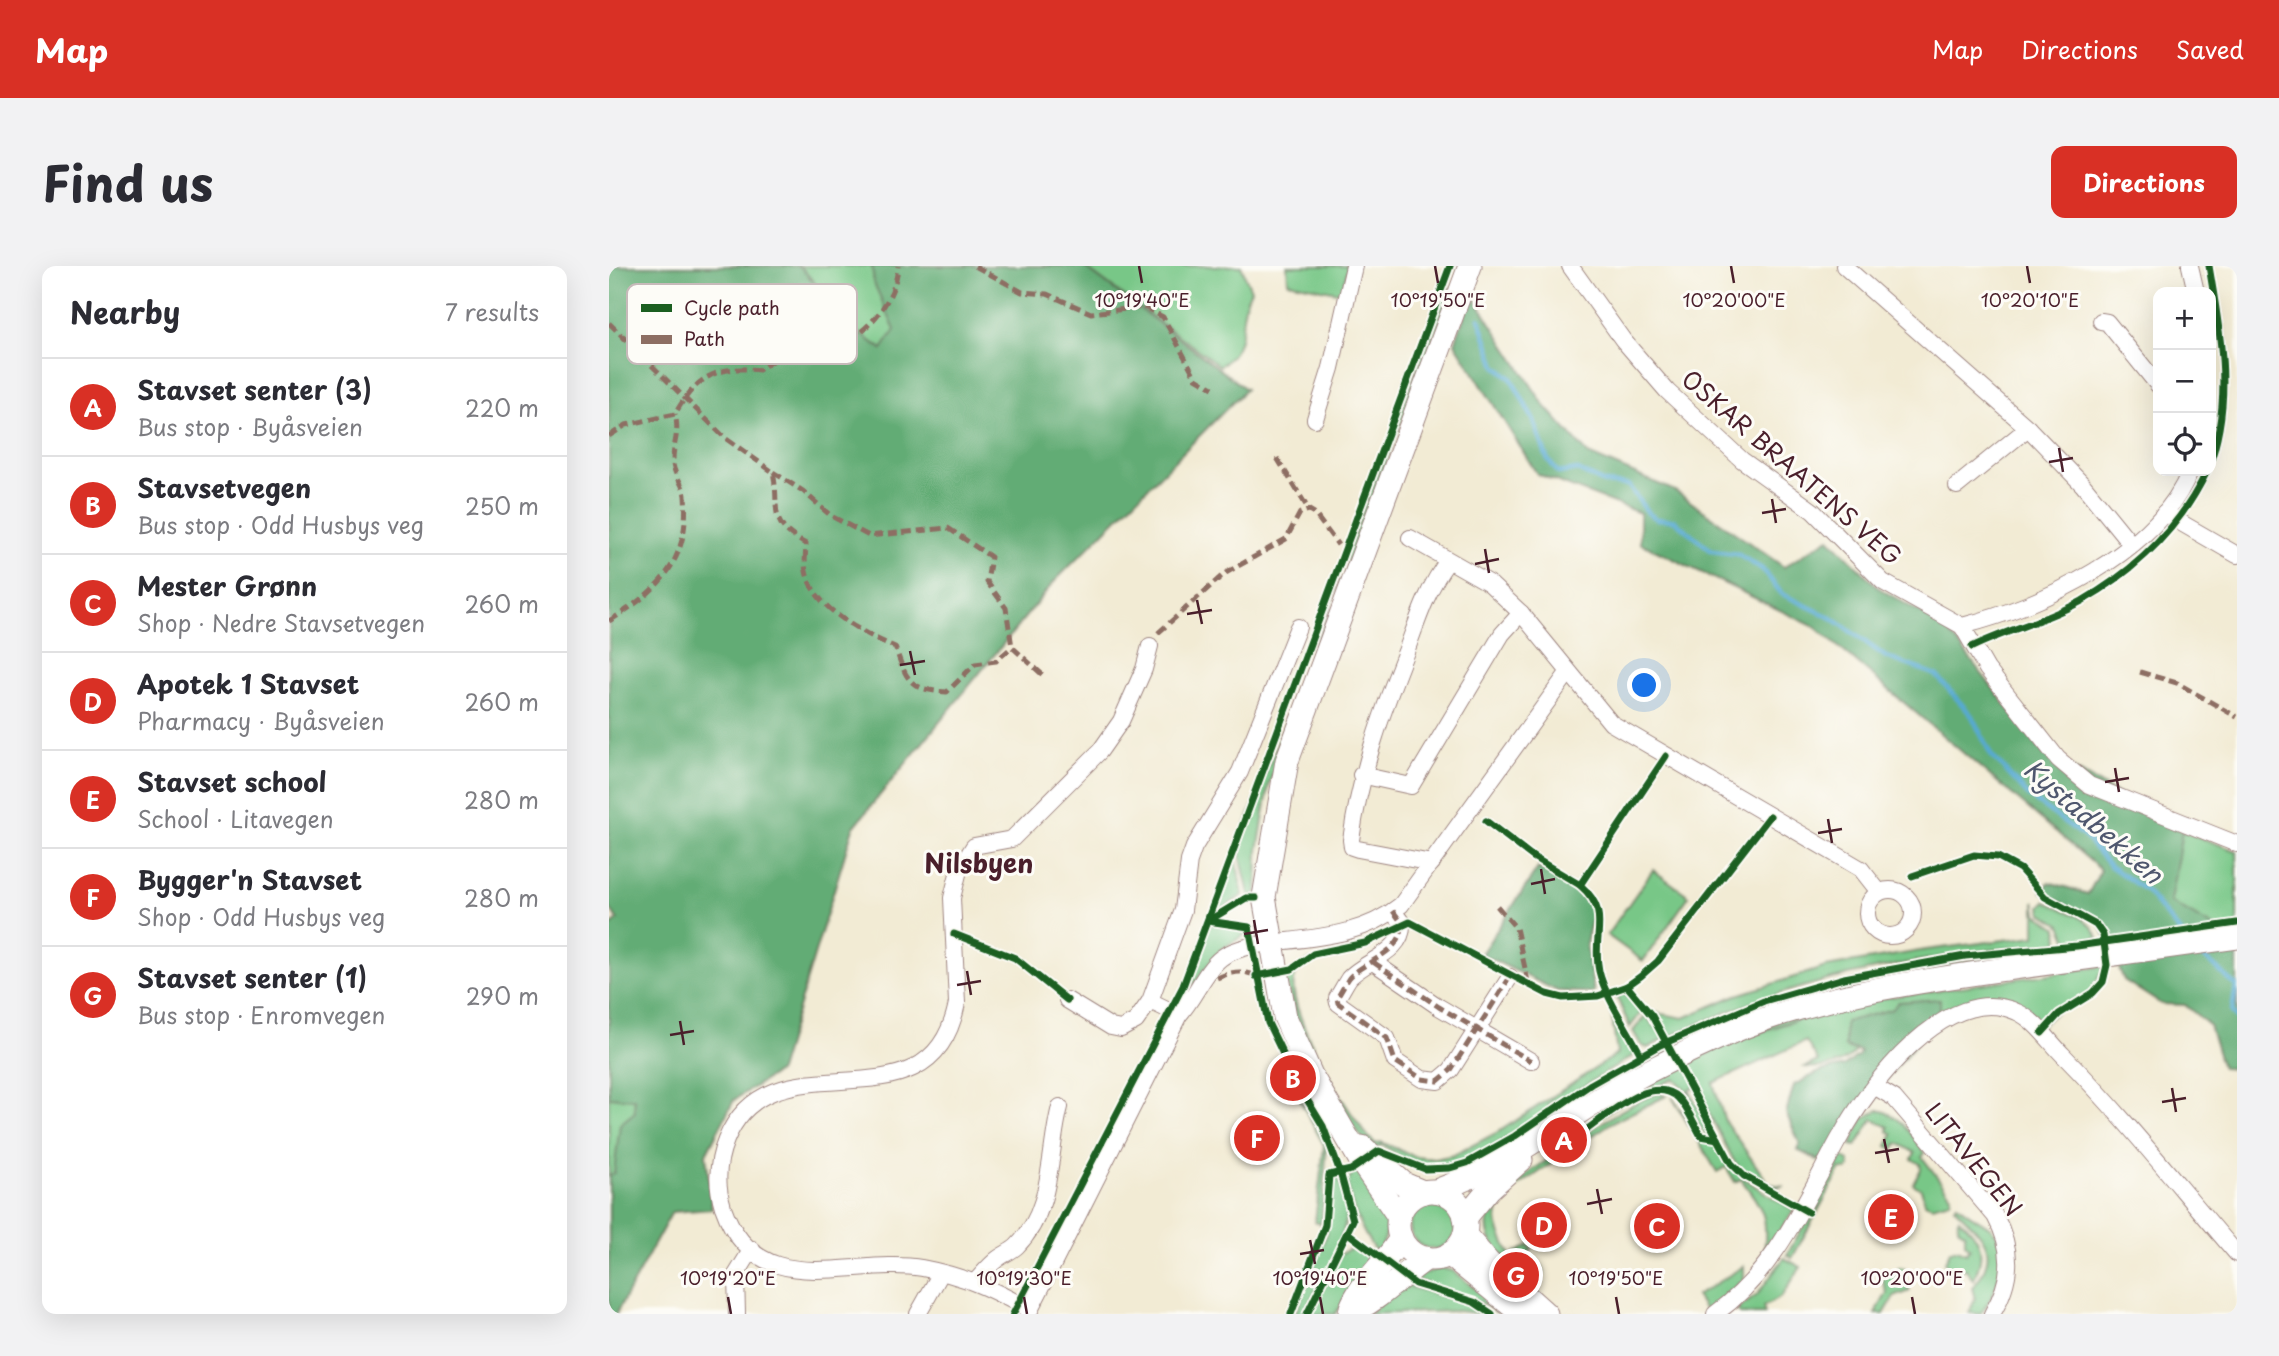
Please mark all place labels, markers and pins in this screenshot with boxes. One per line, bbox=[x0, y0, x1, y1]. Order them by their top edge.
pin: B bbox=[1270, 1052, 1316, 1104]
pin: F bbox=[1234, 1112, 1280, 1164]
pin: A bbox=[1541, 1114, 1587, 1166]
pin: E bbox=[1868, 1191, 1914, 1243]
pin: D bbox=[1521, 1199, 1567, 1251]
pin: C bbox=[1634, 1200, 1680, 1252]
pin: G bbox=[1493, 1249, 1539, 1301]

